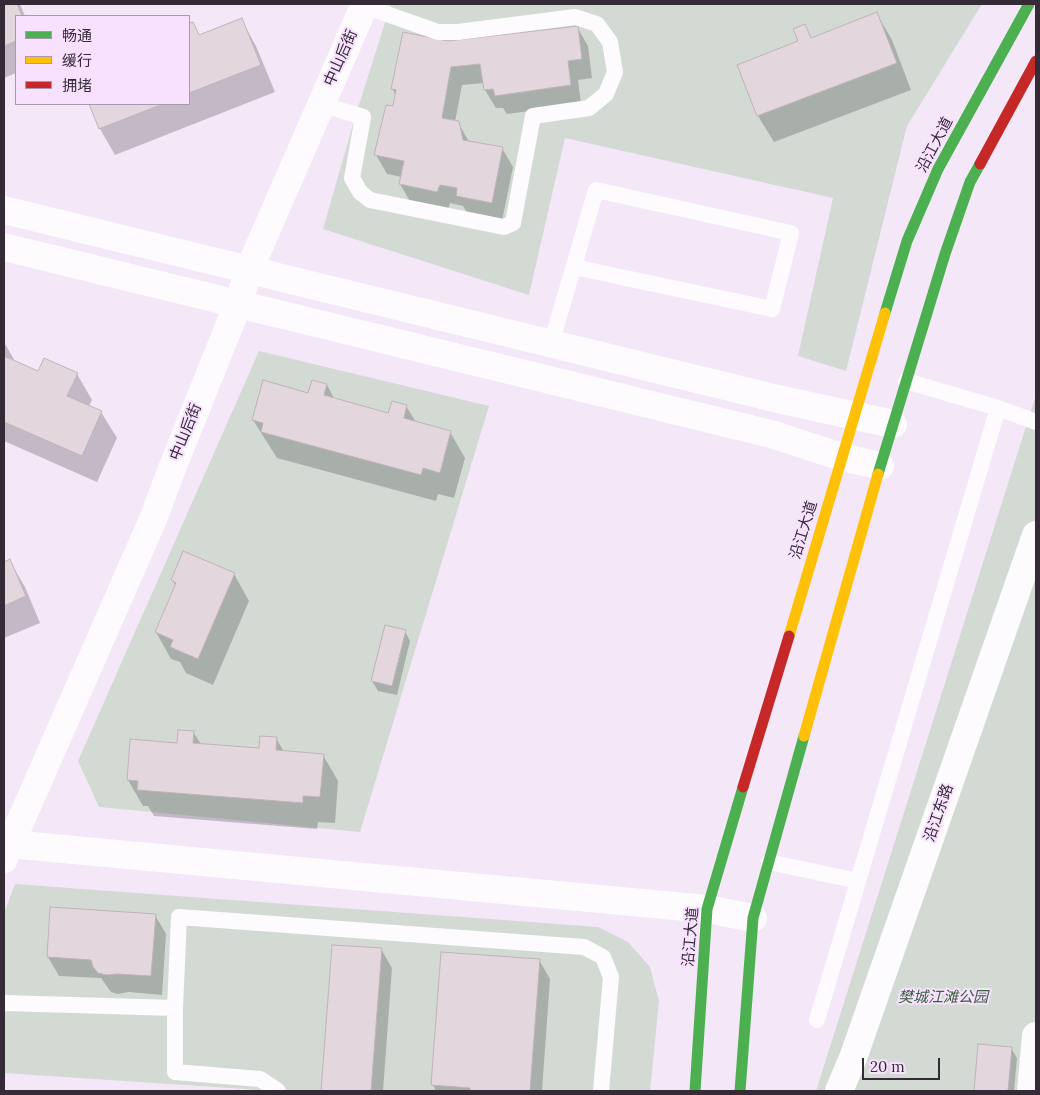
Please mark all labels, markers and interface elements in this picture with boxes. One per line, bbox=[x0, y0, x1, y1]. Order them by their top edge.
legend bbox=[15, 15, 190, 105]
text: 畅通 bbox=[62, 26, 92, 45]
street label: 中山后街 bbox=[321, 27, 361, 89]
text: 缓行 bbox=[62, 51, 92, 70]
text: 拥堵 bbox=[62, 76, 92, 95]
street label: 沿江大道 bbox=[913, 114, 957, 176]
street label: 中山后街 bbox=[166, 401, 206, 463]
street label: 沿江大道 bbox=[787, 499, 821, 561]
street label: 沿江东路 bbox=[921, 782, 957, 844]
street label: 沿江大道 bbox=[679, 906, 703, 968]
park label: 樊城江滩公园 bbox=[898, 989, 988, 1007]
scale bar bbox=[865, 1048, 942, 1080]
text: 20 m bbox=[870, 1057, 905, 1076]

